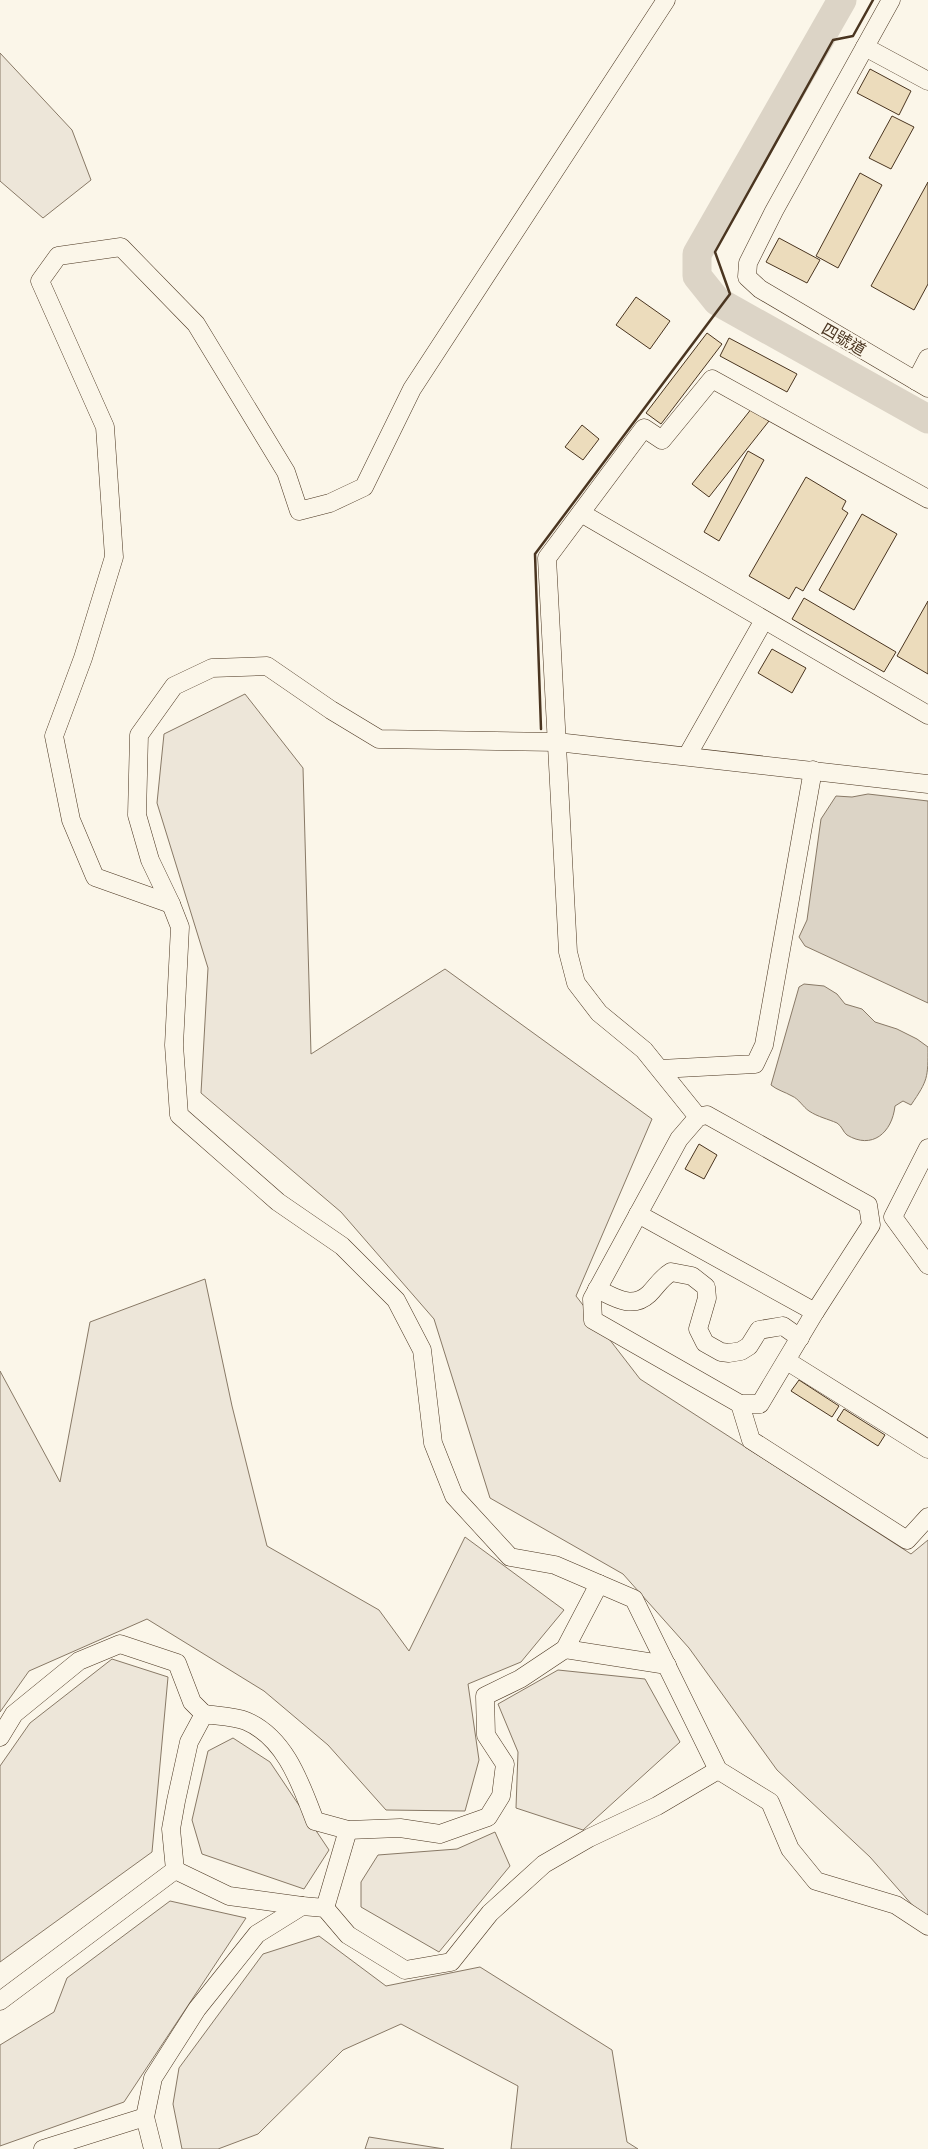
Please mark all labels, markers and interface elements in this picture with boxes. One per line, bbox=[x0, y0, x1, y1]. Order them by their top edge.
street label: 四號道 bbox=[819, 319, 869, 359]

